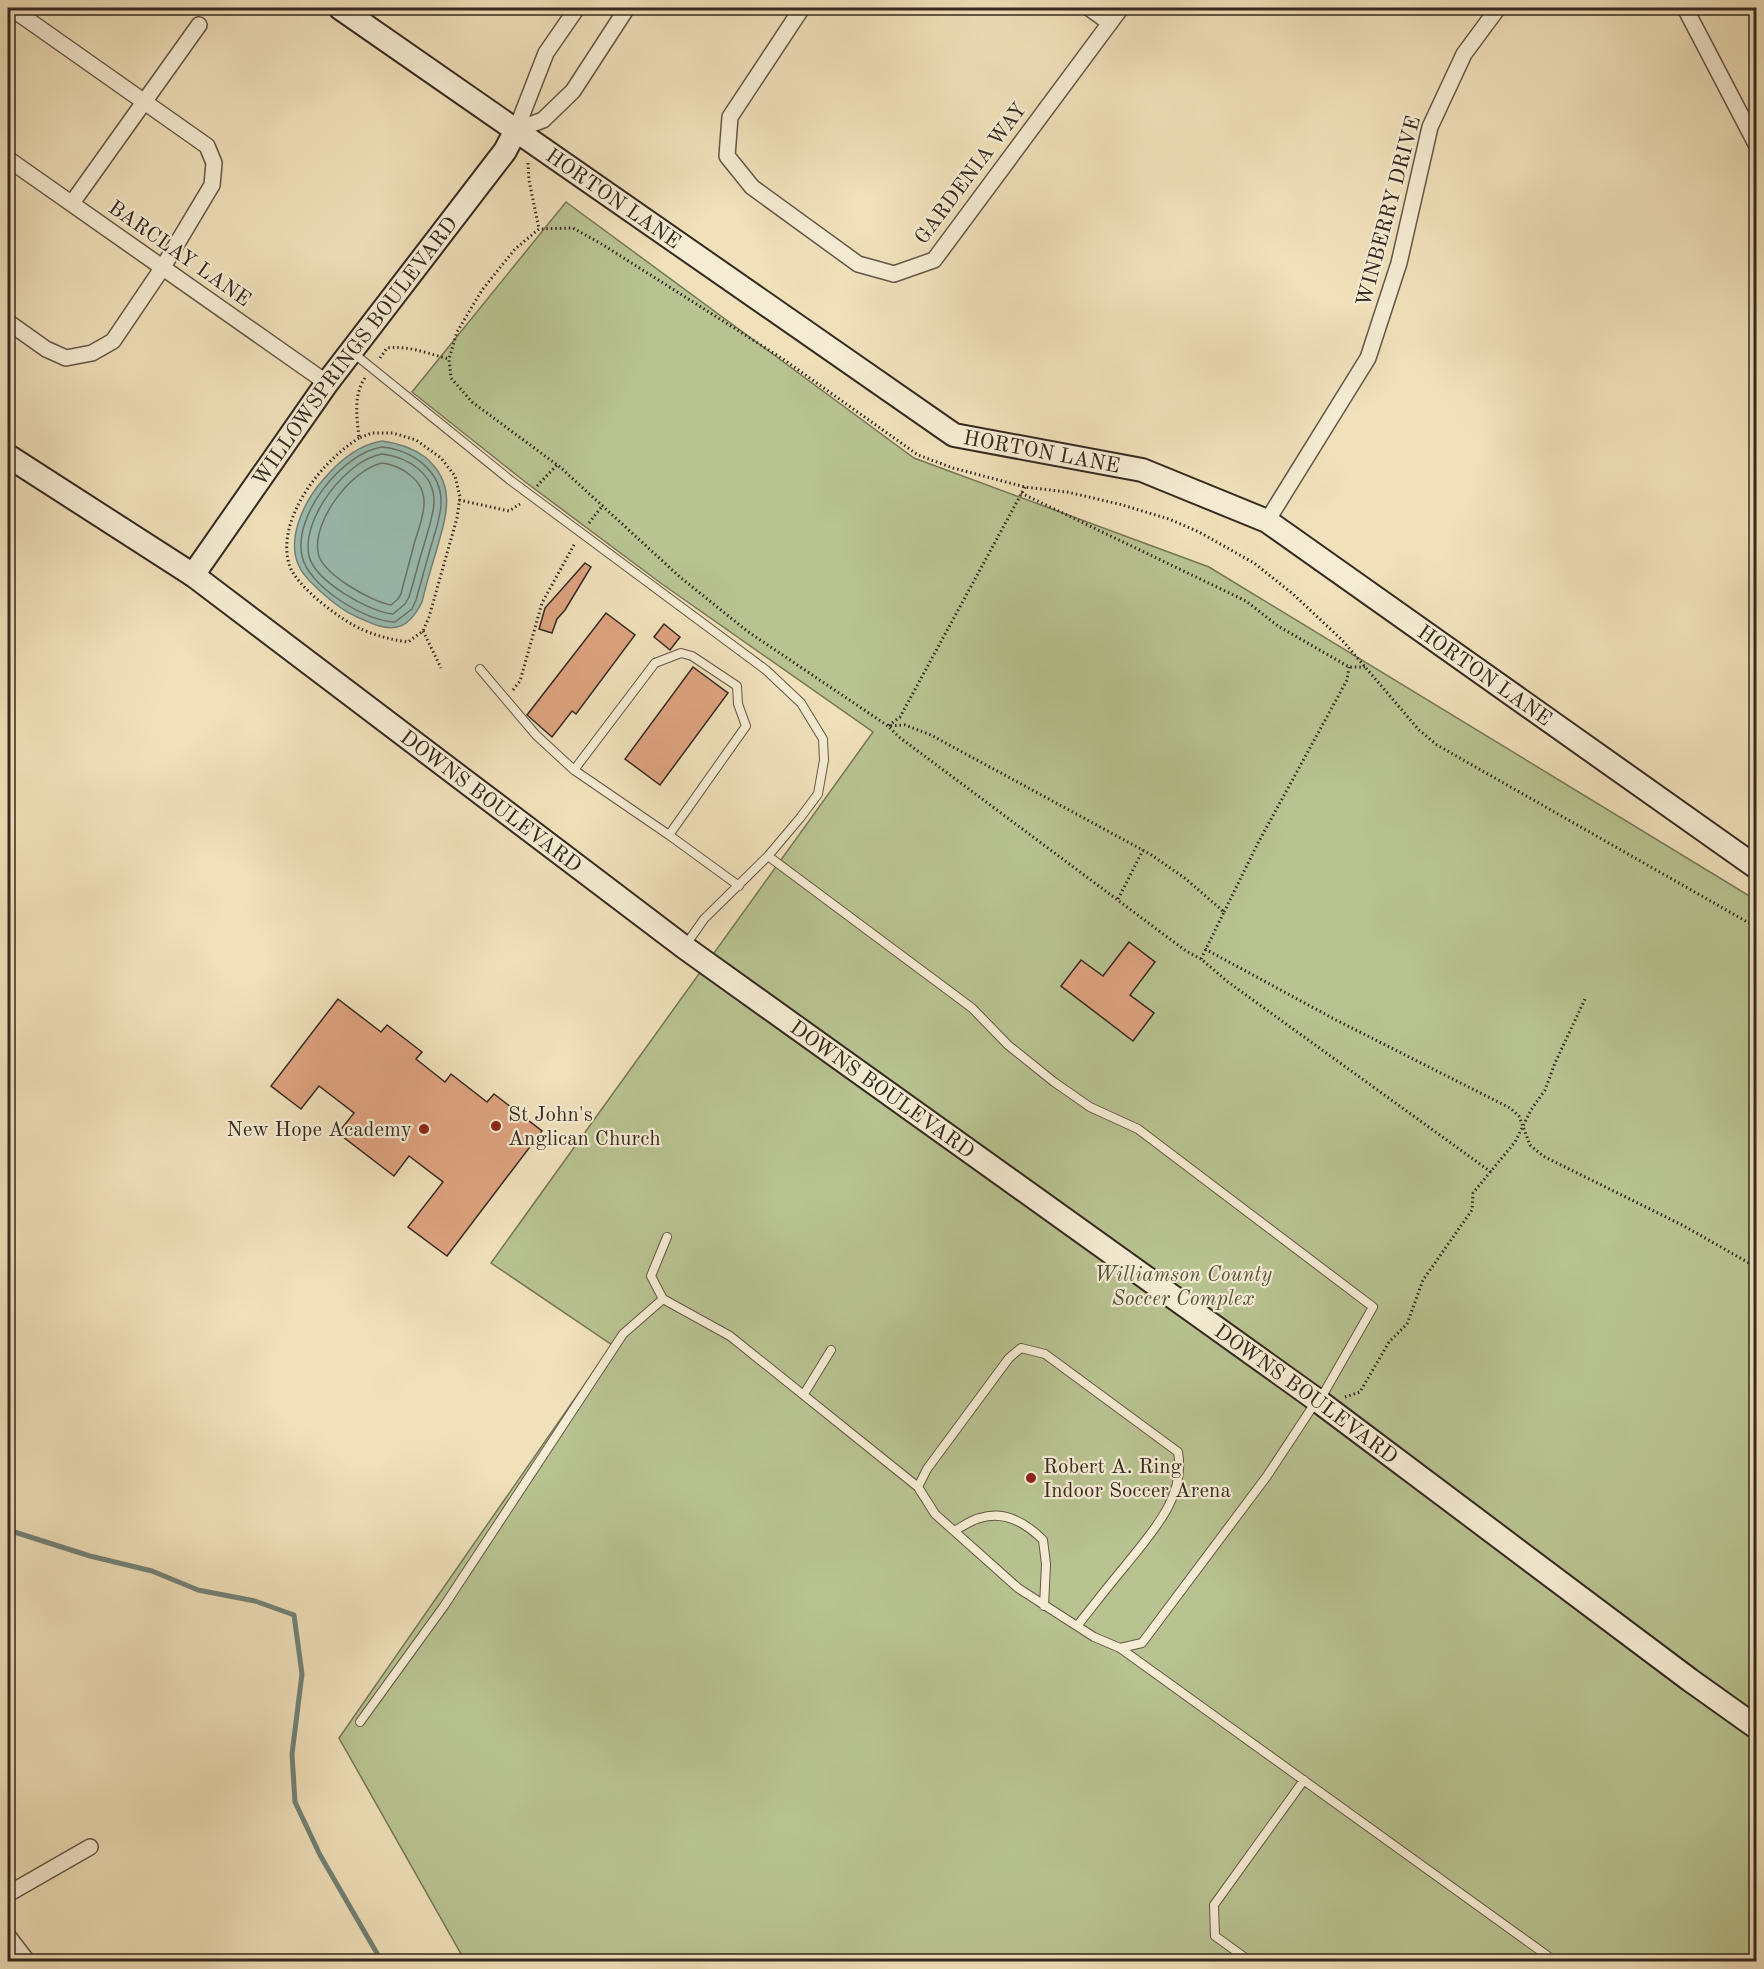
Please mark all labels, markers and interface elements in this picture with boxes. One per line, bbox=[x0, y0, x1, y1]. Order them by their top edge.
street label: GARDENIA WAY bbox=[911, 99, 1031, 248]
street label: WINBERRY DRIVE bbox=[1354, 114, 1425, 309]
street label: HORTON LANE bbox=[541, 145, 684, 253]
street label: BARCLAY LANE bbox=[104, 197, 254, 311]
street label: WILLOWSPRINGS BOULEVARD bbox=[249, 214, 462, 491]
street label: HORTON LANE bbox=[961, 428, 1121, 478]
street label: HORTON LANE bbox=[1413, 622, 1555, 731]
street label: DOWNS BOULEVARD bbox=[396, 727, 585, 877]
street label: DOWNS BOULEVARD bbox=[786, 1017, 978, 1163]
place label: St John's Anglican Church bbox=[508, 1105, 661, 1150]
marker: St John's Anglican Church bbox=[489, 1119, 503, 1133]
place label: New Hope Academy bbox=[227, 1120, 412, 1141]
marker: New Hope Academy bbox=[417, 1122, 431, 1136]
park label: Williamson County Soccer Complex bbox=[1094, 1265, 1272, 1310]
street label: DOWNS BOULEVARD bbox=[1210, 1321, 1401, 1469]
place label: Robert A. Ring Indoor Soccer Arena bbox=[1043, 1457, 1231, 1502]
marker: Robert A. Ring Indoor Soccer Arena bbox=[1024, 1471, 1038, 1485]

